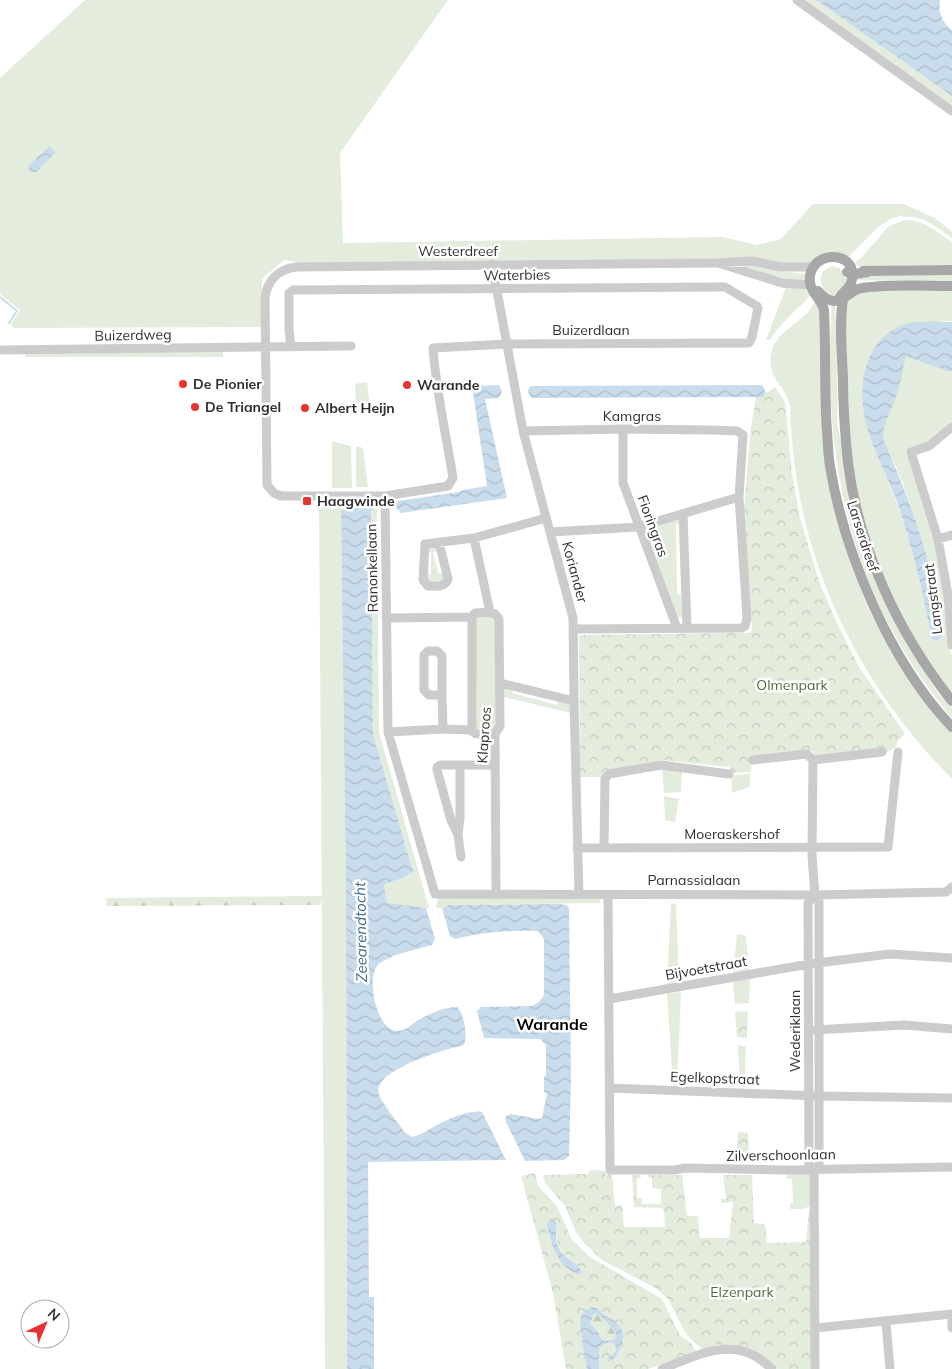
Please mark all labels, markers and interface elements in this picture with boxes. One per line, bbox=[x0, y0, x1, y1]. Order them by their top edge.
street label: Westerdreef bbox=[418, 242, 498, 260]
street label: Waterbies bbox=[483, 265, 551, 285]
street label: Buizerdlaan bbox=[552, 321, 630, 339]
street label: Buizerdweg bbox=[94, 325, 172, 345]
place label: De Pionier bbox=[193, 375, 262, 393]
place label: Warande bbox=[417, 376, 480, 394]
marker: De Pionier bbox=[177, 378, 189, 390]
marker: Warande bbox=[401, 379, 413, 391]
place label: De Triangel bbox=[205, 398, 281, 416]
place label: Albert Heijn bbox=[315, 399, 395, 417]
marker: De Triangel bbox=[189, 401, 201, 413]
marker: Albert Heijn bbox=[299, 402, 311, 414]
street label: Kamgras bbox=[603, 407, 661, 425]
place label: Haagwinde bbox=[317, 492, 395, 510]
street label: Fioringras bbox=[633, 493, 673, 559]
marker: Haagwinde bbox=[301, 495, 313, 507]
street label: Larserdreef bbox=[843, 498, 883, 574]
street label: Ranonkellaan bbox=[362, 523, 382, 613]
street label: Koriander bbox=[558, 539, 592, 606]
street label: Langstraat bbox=[920, 562, 946, 635]
park label: Olmenpark bbox=[756, 676, 828, 694]
street label: Klaproos bbox=[473, 706, 495, 764]
street label: Moeraskershof bbox=[684, 825, 780, 843]
street label: Parnassialaan bbox=[648, 871, 740, 889]
water label: Zeearendtocht bbox=[350, 881, 371, 982]
street label: Bijvoetstraat bbox=[664, 952, 748, 984]
street label: Wederiklaan bbox=[786, 990, 804, 1072]
district label: Warande bbox=[516, 1014, 588, 1034]
street label: Egelkopstraat bbox=[670, 1067, 760, 1089]
street label: Zilverschoonlaan bbox=[726, 1145, 836, 1165]
park label: Elzenpark bbox=[710, 1283, 775, 1301]
north arrow bbox=[20, 1299, 70, 1349]
text: N bbox=[44, 1305, 64, 1325]

